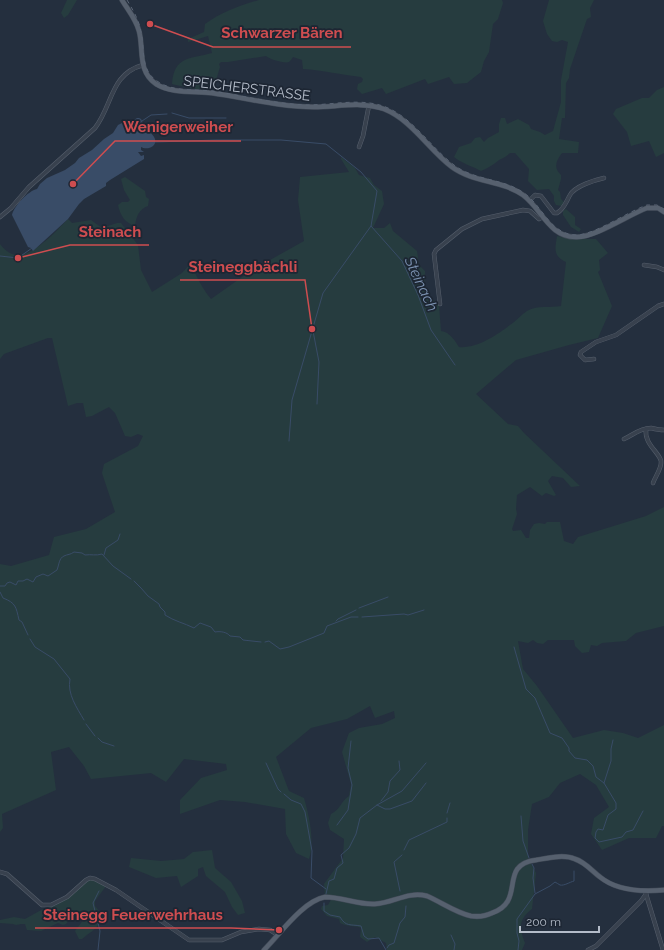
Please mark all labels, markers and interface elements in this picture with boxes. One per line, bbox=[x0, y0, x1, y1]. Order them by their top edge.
callout: Schwarzer Bären bbox=[213, 20, 351, 47]
text: Schwarzer Bären bbox=[221, 24, 343, 42]
street label: SPEICHERSTRASSE bbox=[183, 72, 311, 104]
callout: Wenigerweiher bbox=[115, 114, 241, 141]
text: Wenigerweiher bbox=[123, 118, 233, 136]
callout: Steinach bbox=[70, 218, 149, 245]
text: Steinach bbox=[79, 223, 141, 241]
callout: Steineggbächli bbox=[180, 253, 305, 280]
water label: Steinach bbox=[400, 253, 441, 314]
text: Steineggbächli bbox=[189, 258, 297, 276]
callout: Steinegg Feuerwehrhaus bbox=[35, 901, 231, 928]
text: Steinegg Feuerwehrhaus bbox=[43, 906, 223, 924]
scale bar bbox=[520, 908, 599, 934]
text: 200 m bbox=[526, 915, 561, 929]

